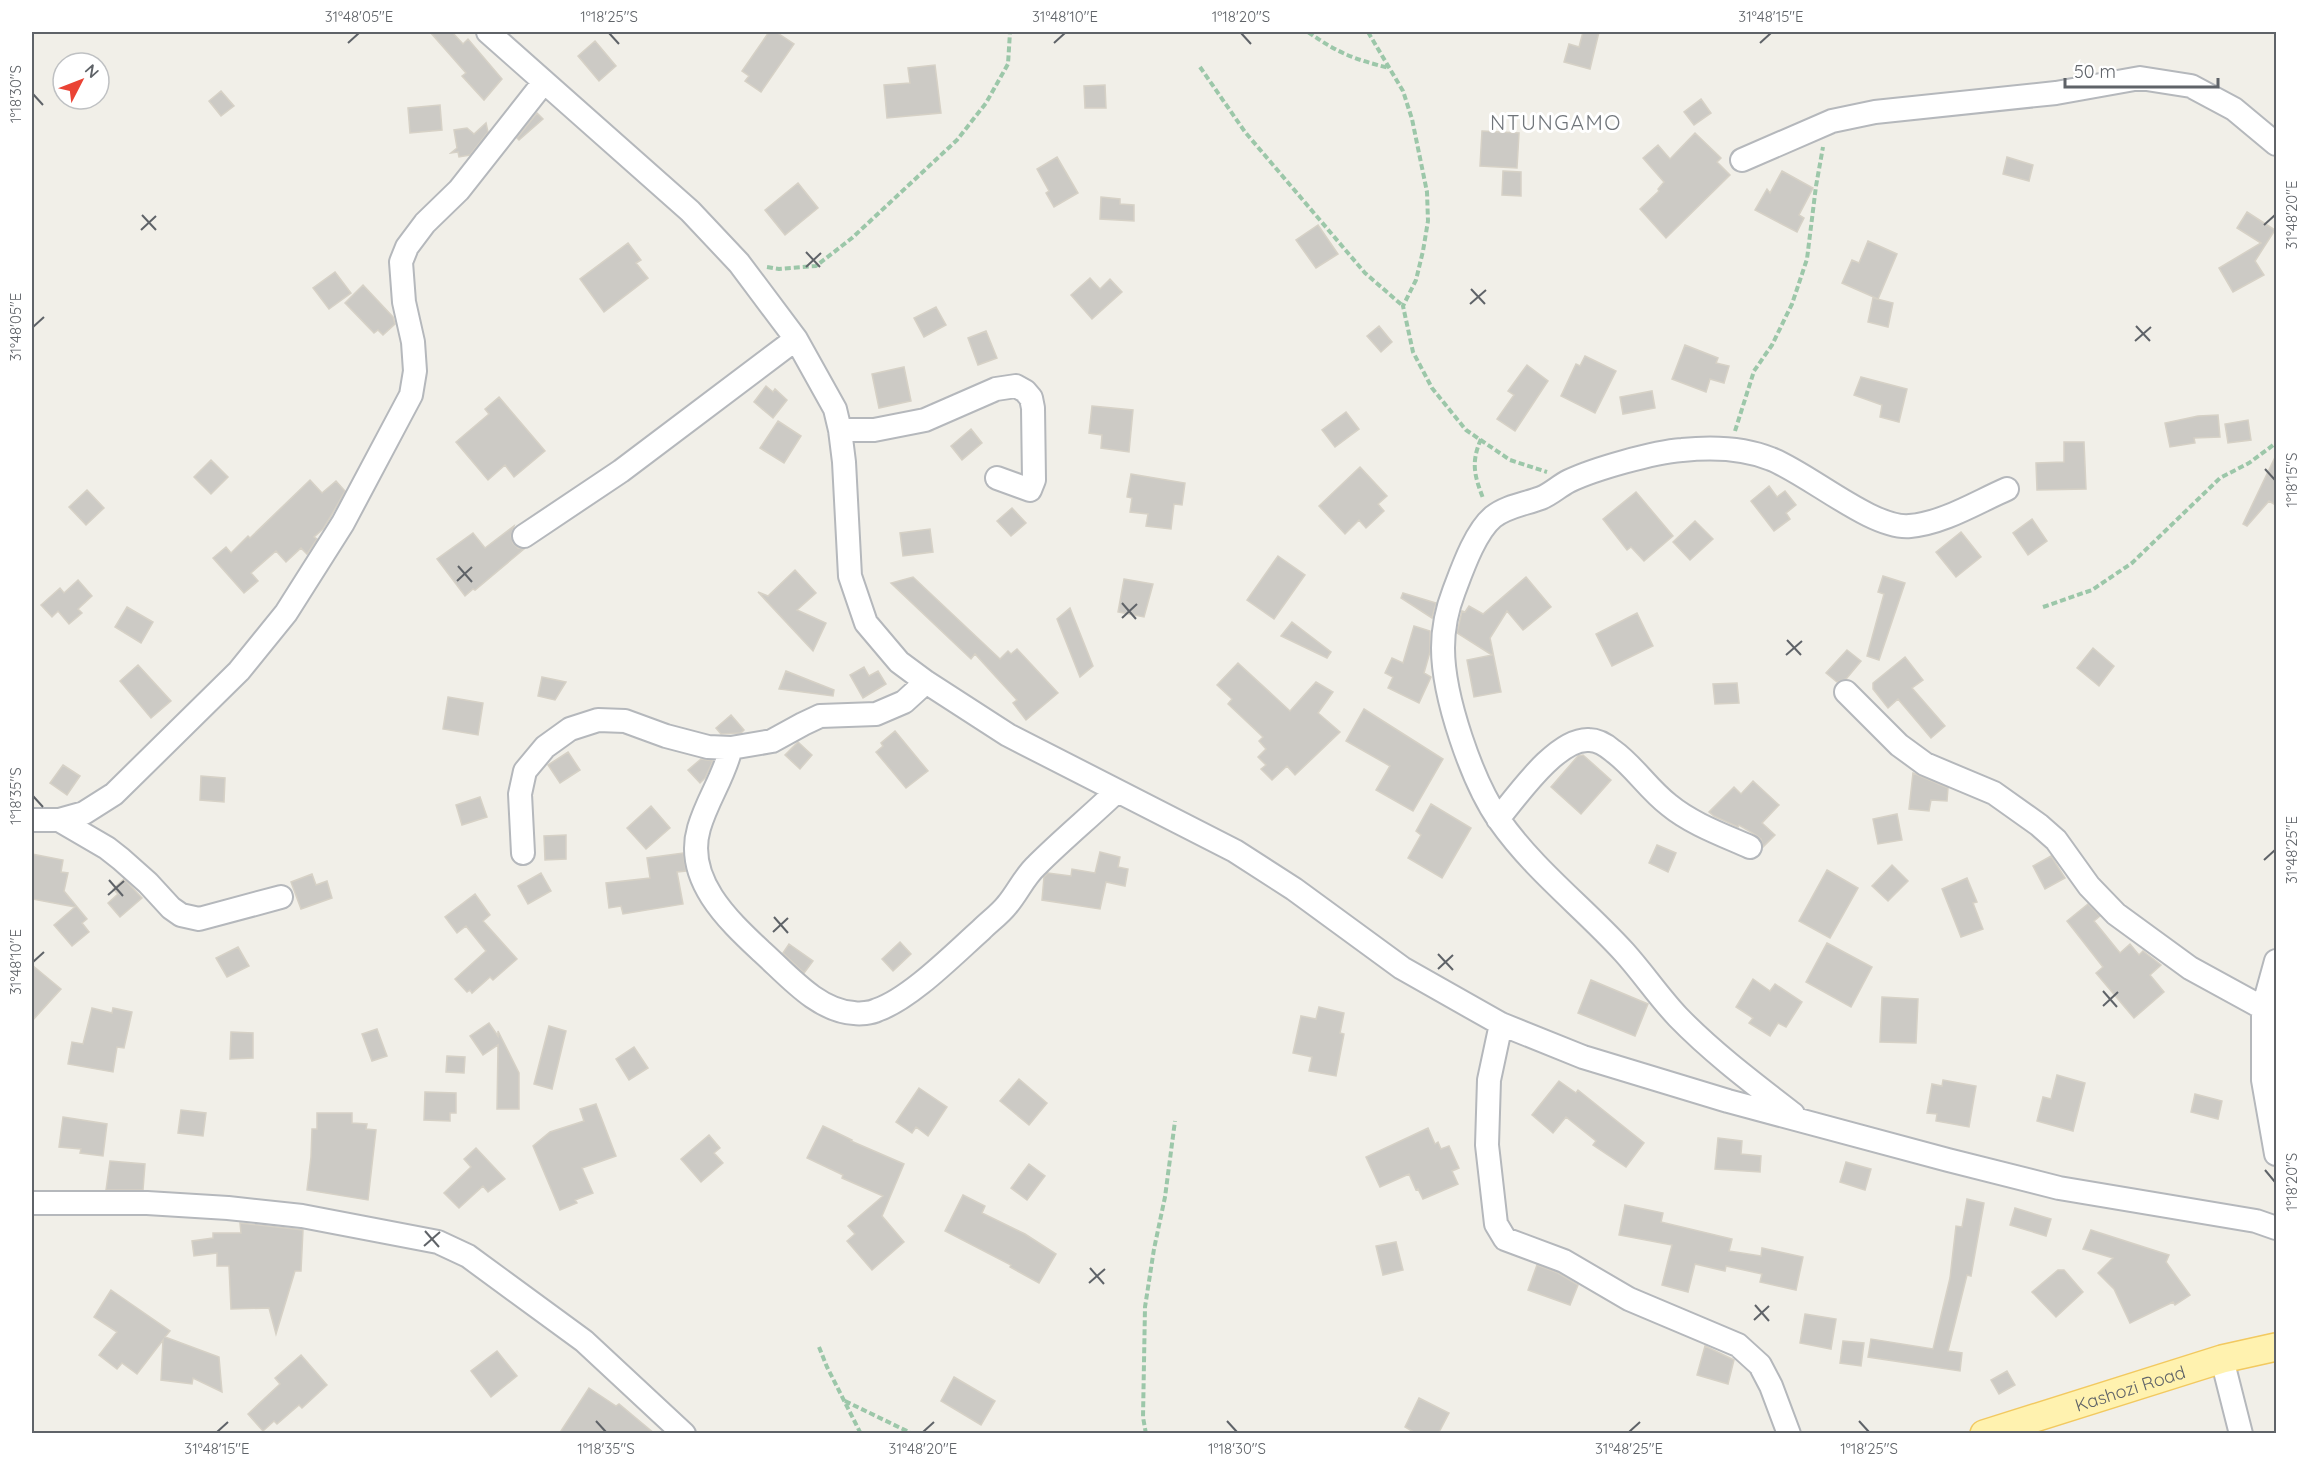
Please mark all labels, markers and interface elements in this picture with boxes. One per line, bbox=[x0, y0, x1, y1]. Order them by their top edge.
text: 31°48'05"E bbox=[325, 7, 393, 26]
text: 1°18'25"S bbox=[580, 7, 638, 26]
text: 31°48'10"E bbox=[1032, 7, 1098, 26]
text: 1°18'20"S bbox=[1212, 7, 1270, 26]
text: 31°48'15"E bbox=[1738, 7, 1804, 26]
north arrow bbox=[51, 51, 111, 111]
scale bar bbox=[2065, 51, 2218, 89]
text: N bbox=[81, 60, 104, 82]
text: 50 m bbox=[2074, 60, 2116, 83]
text: 1°18'30"S bbox=[6, 65, 25, 123]
district label: NTUNGAMO bbox=[1490, 109, 1622, 135]
text: 31°48'20"E bbox=[2282, 181, 2301, 249]
text: 31°48'05"E bbox=[6, 293, 25, 361]
text: 1°18'15"S bbox=[2282, 453, 2301, 507]
text: 1°18'35"S bbox=[6, 767, 25, 825]
text: 31°48'25"E bbox=[2282, 816, 2301, 884]
text: 31°48'10"E bbox=[6, 929, 25, 995]
text: 1°18'20"S bbox=[2282, 1153, 2301, 1211]
street label: Kashozi Road bbox=[2072, 1360, 2188, 1416]
text: 31°48'15"E bbox=[184, 1439, 250, 1458]
text: 1°18'35"S bbox=[577, 1439, 635, 1458]
text: 31°48'20"E bbox=[889, 1439, 957, 1458]
text: 1°18'30"S bbox=[1208, 1439, 1266, 1458]
text: 31°48'25"E bbox=[1595, 1439, 1663, 1458]
text: 1°18'25"S bbox=[1840, 1439, 1898, 1458]

